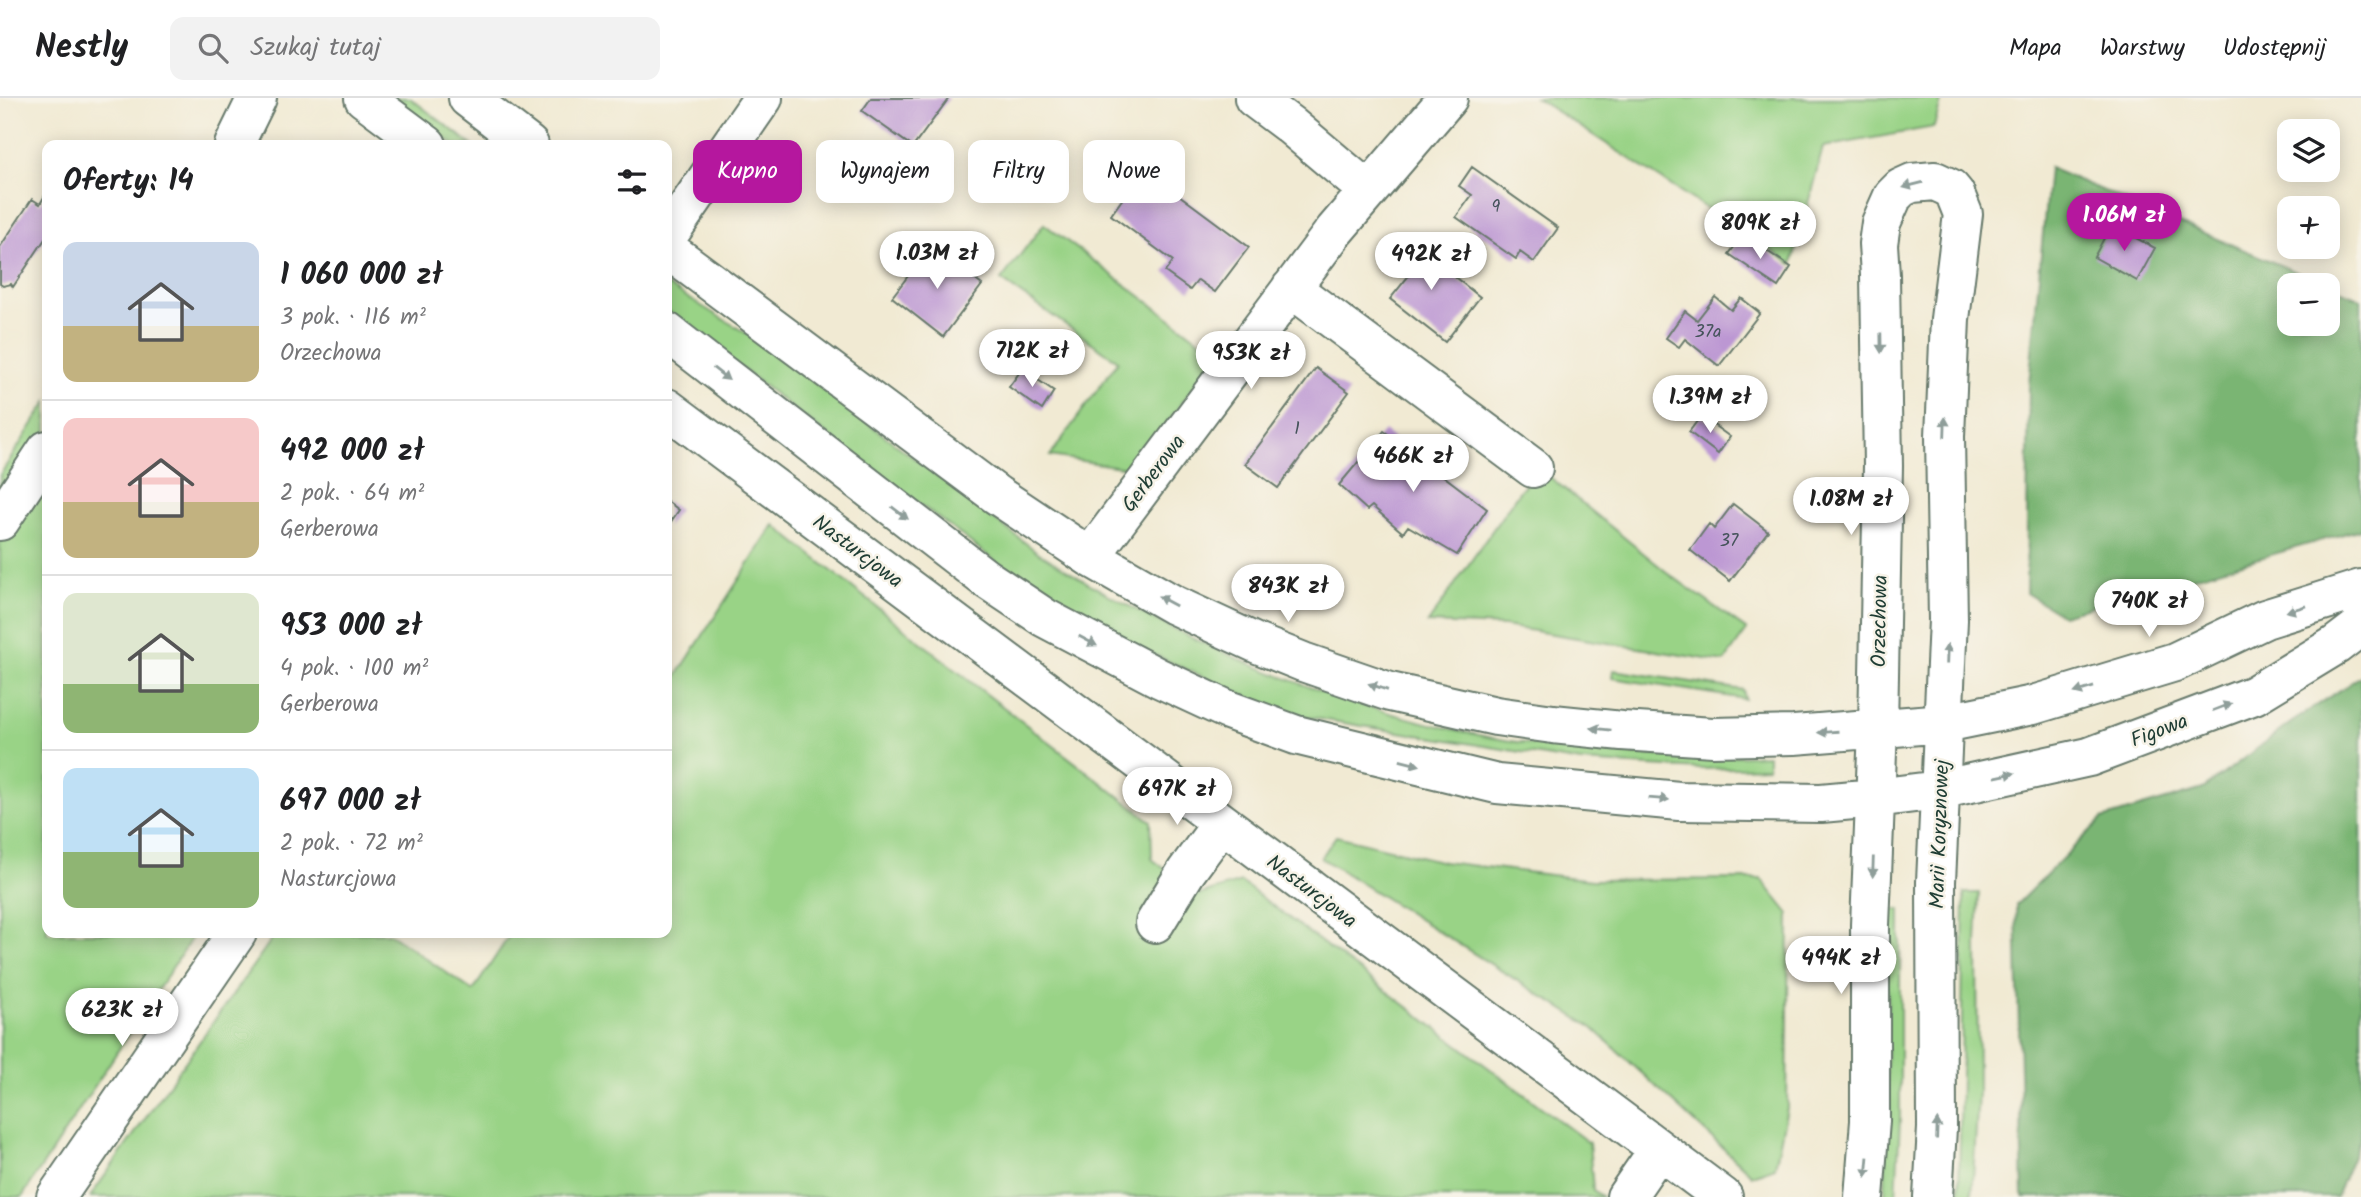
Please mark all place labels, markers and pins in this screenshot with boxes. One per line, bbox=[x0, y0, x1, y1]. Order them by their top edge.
pin: 1.06M zł bbox=[2052, 194, 2196, 253]
pin: 809K zł bbox=[1695, 202, 1825, 261]
pin: 1.03M zł bbox=[865, 232, 1009, 291]
pin: 492K zł bbox=[1366, 232, 1496, 292]
pin: 712K zł bbox=[967, 330, 1097, 389]
pin: 953K zł bbox=[1186, 331, 1316, 391]
pin: 1.39M zł bbox=[1638, 376, 1782, 435]
pin: 466K zł bbox=[1348, 434, 1478, 494]
pin: 1.08M zł bbox=[1779, 478, 1923, 537]
pin: 843K zł bbox=[1223, 564, 1353, 624]
pin: 740K zł bbox=[2084, 580, 2214, 639]
pin: 697K zł bbox=[1112, 768, 1242, 827]
pin: 494K zł bbox=[1776, 936, 1906, 996]
pin: 623K zł bbox=[57, 988, 187, 1048]

